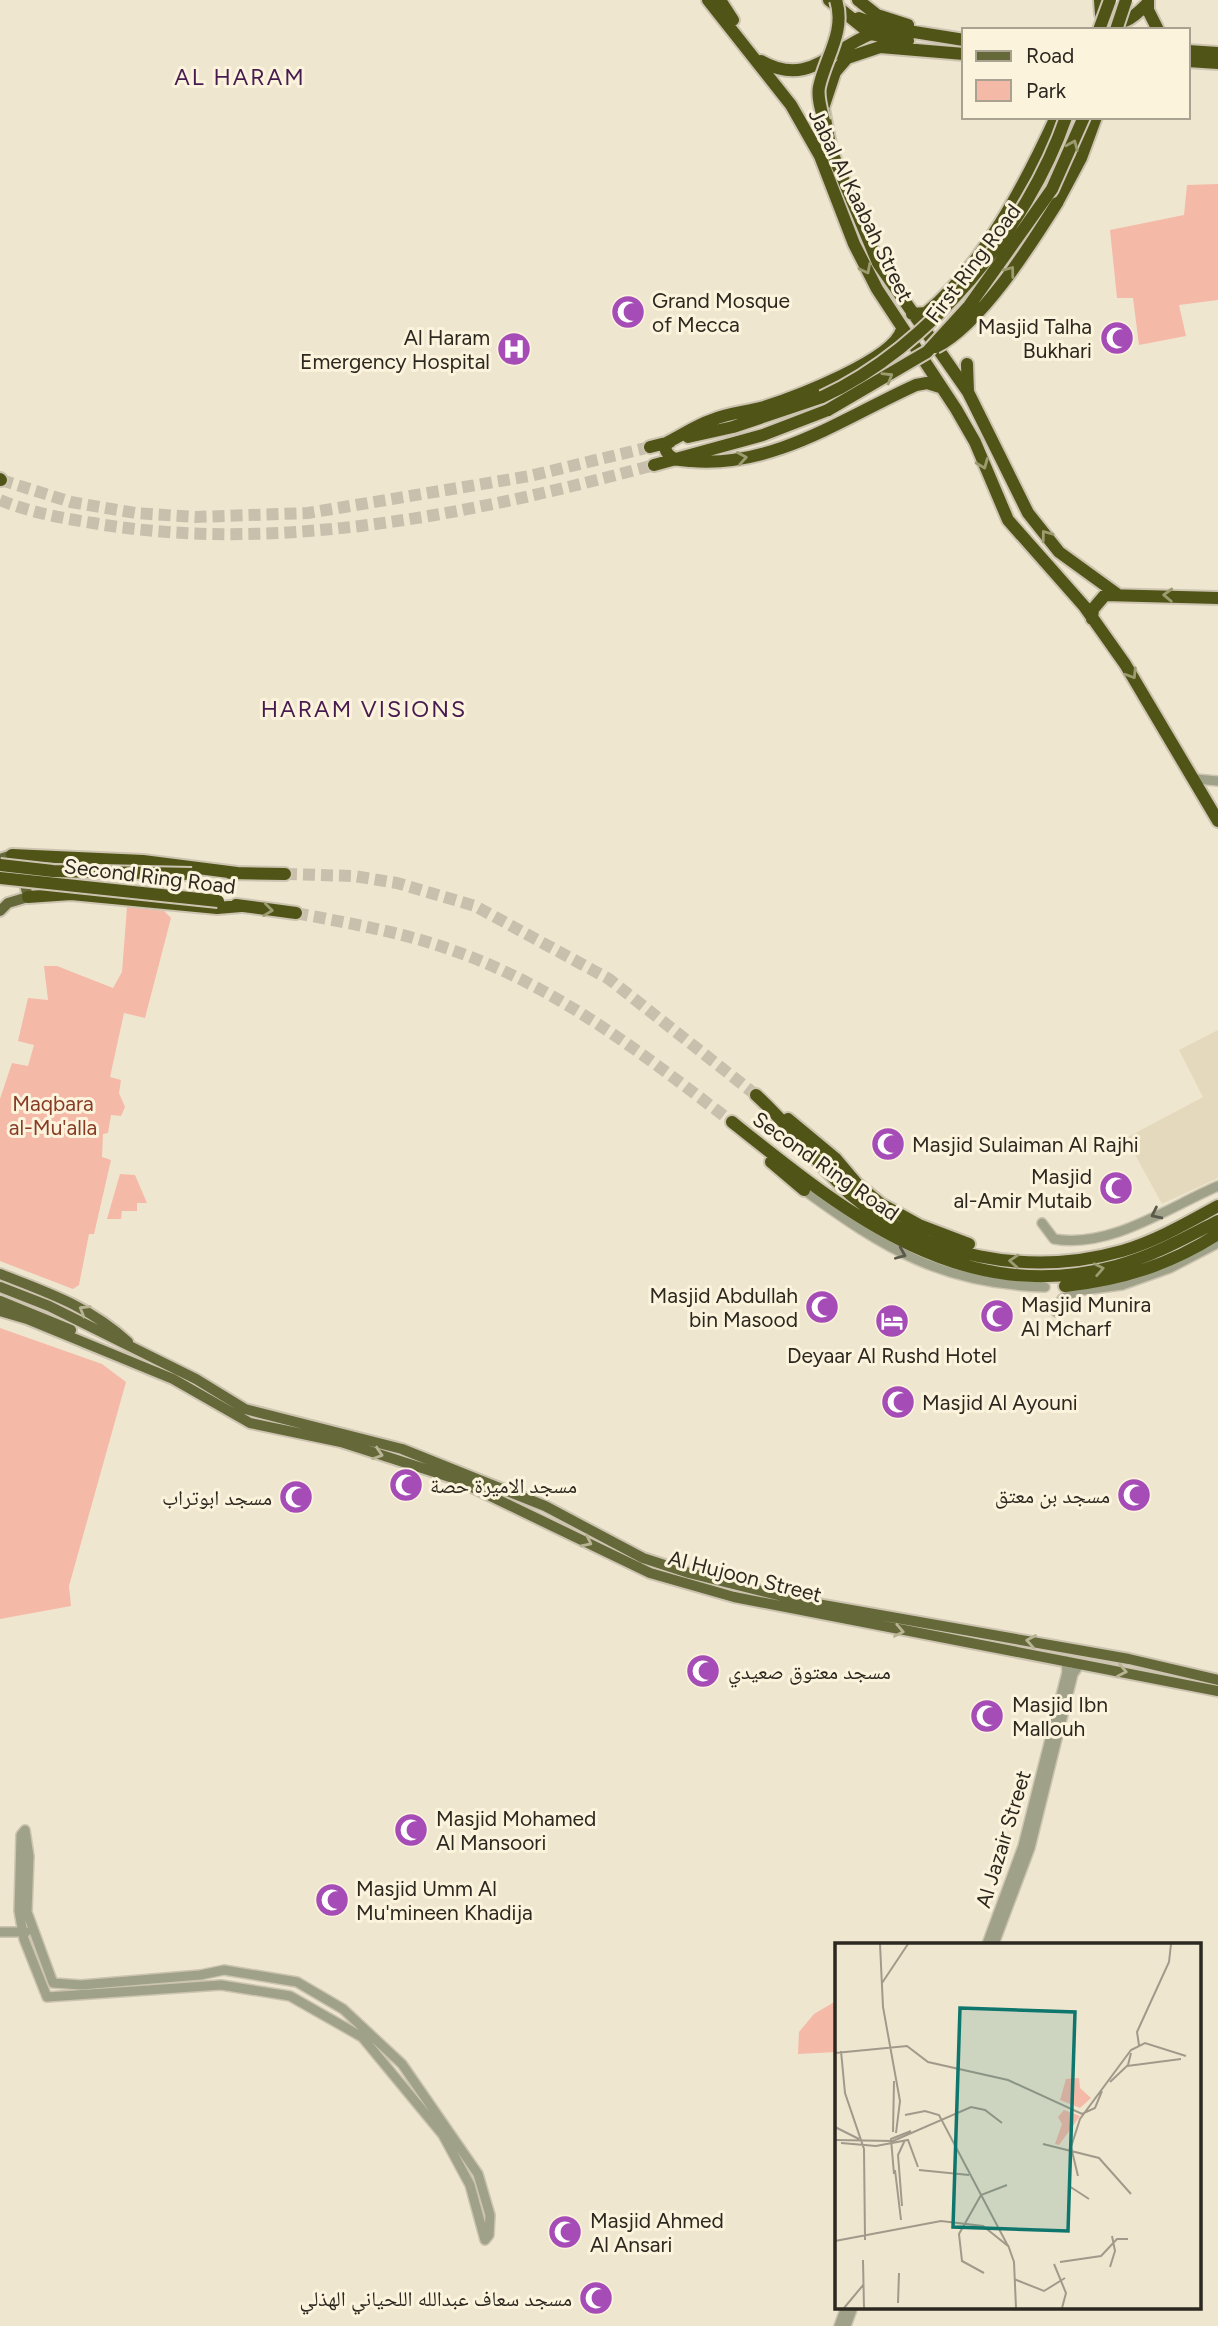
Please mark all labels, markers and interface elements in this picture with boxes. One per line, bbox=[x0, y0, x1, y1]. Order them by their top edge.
legend bbox=[962, 28, 1190, 119]
text: Road bbox=[1026, 43, 1074, 68]
district label: AL HARAM bbox=[174, 63, 306, 91]
text: Park bbox=[1026, 78, 1067, 103]
street label: Jabal Al Kaabah Street bbox=[803, 105, 919, 305]
one-way arrow bbox=[1064, 140, 1078, 152]
street label: First Ring Road bbox=[920, 199, 1026, 327]
one-way arrow bbox=[858, 262, 872, 274]
one-way arrow bbox=[1001, 267, 1014, 279]
place label: Grand Mosque of Mecca bbox=[652, 288, 790, 337]
mosque icon: Grand Mosque of Mecca bbox=[609, 293, 647, 331]
place label: Masjid Talha Bukhari bbox=[978, 314, 1092, 363]
mosque icon: Masjid Talha Bukhari bbox=[1098, 319, 1136, 357]
place label: Al Haram Emergency Hospital bbox=[300, 325, 490, 374]
hospital icon: Al Haram Emergency Hospital bbox=[495, 330, 533, 368]
one-way arrow bbox=[880, 373, 893, 386]
one-way arrow bbox=[736, 452, 748, 467]
one-way arrow bbox=[975, 457, 989, 469]
one-way arrow bbox=[1041, 530, 1054, 543]
one-way arrow bbox=[1162, 588, 1173, 603]
one-way arrow bbox=[1124, 667, 1137, 680]
district label: HARAM VISIONS bbox=[261, 695, 467, 723]
street label: Second Ring Road bbox=[63, 853, 237, 899]
one-way arrow bbox=[263, 902, 274, 917]
park label: Maqbara al-Mu'alla bbox=[9, 1091, 97, 1140]
street label: Second Ring Road bbox=[748, 1106, 904, 1226]
mosque icon: Masjid Sulaiman Al Rajhi bbox=[869, 1125, 907, 1163]
place label: Masjid Sulaiman Al Rajhi bbox=[912, 1132, 1139, 1157]
place label: Masjid al-Amir Mutaib bbox=[953, 1164, 1092, 1213]
mosque icon: Masjid al-Amir Mutaib bbox=[1097, 1169, 1135, 1207]
one-way arrow bbox=[1151, 1205, 1163, 1219]
one-way arrow bbox=[895, 1246, 907, 1260]
one-way arrow bbox=[1008, 1254, 1019, 1269]
one-way arrow bbox=[1093, 1263, 1105, 1278]
place label: Masjid Abdullah bin Masood bbox=[650, 1283, 798, 1332]
mosque icon: Masjid Abdullah bin Masood bbox=[803, 1288, 841, 1326]
place label: Masjid Munira Al Mcharf bbox=[1021, 1292, 1151, 1341]
mosque icon: Masjid Munira Al Mcharf bbox=[978, 1297, 1016, 1335]
hotel icon: Deyaar Al Rushd Hotel bbox=[873, 1302, 911, 1340]
one-way arrow bbox=[78, 1305, 91, 1318]
place label: Deyaar Al Rushd Hotel bbox=[787, 1343, 997, 1368]
mosque icon: Masjid Al Ayouni bbox=[879, 1383, 917, 1421]
place label: Masjid Al Ayouni bbox=[922, 1390, 1078, 1415]
one-way arrow bbox=[371, 1446, 384, 1460]
mosque icon: مسجد الاميرة حصة bbox=[387, 1466, 425, 1504]
place label: مسجد الاميرة حصة bbox=[430, 1473, 577, 1498]
mosque icon: مسجد بن معتق bbox=[1115, 1476, 1153, 1514]
mosque icon: مسجد ابوتراب bbox=[277, 1478, 315, 1516]
place label: مسجد بن معتق bbox=[995, 1483, 1110, 1509]
place label: مسجد ابوتراب bbox=[162, 1485, 272, 1510]
one-way arrow bbox=[580, 1533, 592, 1547]
street label: Al Hujoon Street bbox=[666, 1545, 824, 1607]
one-way arrow bbox=[893, 1622, 905, 1637]
one-way arrow bbox=[1025, 1634, 1037, 1649]
mosque icon: مسجد معتوق صعيدي bbox=[684, 1652, 722, 1690]
place label: مسجد معتوق صعيدي bbox=[728, 1659, 891, 1688]
one-way arrow bbox=[1116, 1663, 1128, 1678]
place label: Masjid Ibn Mallouh bbox=[1012, 1692, 1108, 1741]
mosque icon: Masjid Ibn Mallouh bbox=[968, 1697, 1006, 1735]
street label: Al Jazair Street bbox=[970, 1767, 1036, 1911]
place label: Masjid Mohamed Al Mansoori bbox=[436, 1806, 596, 1855]
mosque icon: Masjid Mohamed Al Mansoori bbox=[392, 1811, 430, 1849]
place label: Masjid Umm Al Mu'mineen Khadija bbox=[356, 1876, 533, 1925]
mosque icon: Masjid Umm Al Mu'mineen Khadija bbox=[313, 1881, 351, 1919]
inset map bbox=[835, 1943, 1200, 2308]
place label: Masjid Ahmed Al Ansari bbox=[590, 2208, 724, 2257]
mosque icon: Masjid Ahmed Al Ansari bbox=[546, 2213, 584, 2251]
mosque icon: مسجد سعاف عبدالله اللحياني الهذلي bbox=[577, 2279, 615, 2317]
place label: مسجد سعاف عبدالله اللحياني الهذلي bbox=[299, 2286, 572, 2315]

